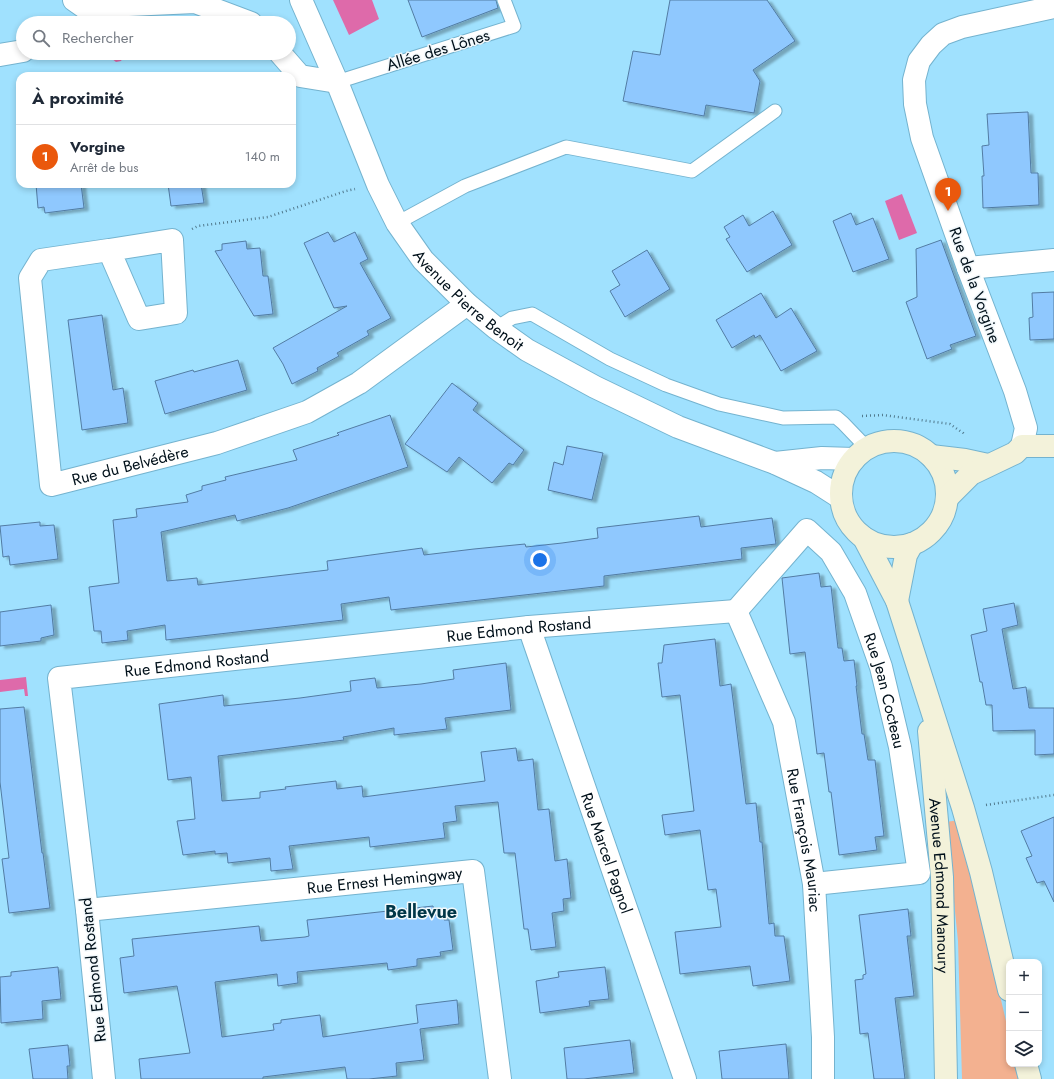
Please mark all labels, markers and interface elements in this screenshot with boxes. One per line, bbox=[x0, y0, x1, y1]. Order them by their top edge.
search box bbox=[16, 16, 296, 60]
street label: Allée des Lônes bbox=[384, 23, 492, 77]
icon: search bbox=[30, 27, 52, 49]
text: Rechercher bbox=[62, 27, 134, 49]
text: À proximité bbox=[32, 86, 124, 110]
text: Vorgine bbox=[70, 136, 125, 158]
text: 1 bbox=[42, 147, 48, 166]
text: 140 m bbox=[245, 147, 280, 166]
text: Arrêt de bus bbox=[70, 158, 139, 177]
pin: 1 bbox=[935, 178, 961, 211]
street label: Rue de la Vorgine bbox=[943, 224, 1007, 346]
street label: Avenue Pierre Benoit bbox=[408, 245, 529, 356]
street label: Rue du Belvédère bbox=[69, 439, 191, 491]
your location bbox=[530, 550, 550, 570]
street label: Rue Edmond Rostand bbox=[445, 611, 592, 647]
street label: Rue Jean Cocteau bbox=[858, 629, 911, 751]
street label: Rue Edmond Rostand bbox=[123, 644, 270, 682]
street label: Rue François Mauriac bbox=[781, 766, 827, 913]
street label: Rue Marcel Pagnol bbox=[575, 789, 639, 917]
street label: Avenue Edmond Manoury bbox=[924, 797, 955, 974]
street label: Rue Ernest Hemingway bbox=[306, 861, 464, 899]
street label: Rue Edmond Rostand bbox=[74, 897, 112, 1043]
district label: Bellevue bbox=[385, 899, 457, 925]
map controls bbox=[1006, 959, 1042, 1067]
button: + bbox=[1006, 959, 1042, 995]
button: − bbox=[1006, 995, 1042, 1031]
button: layers bbox=[1006, 1031, 1042, 1067]

